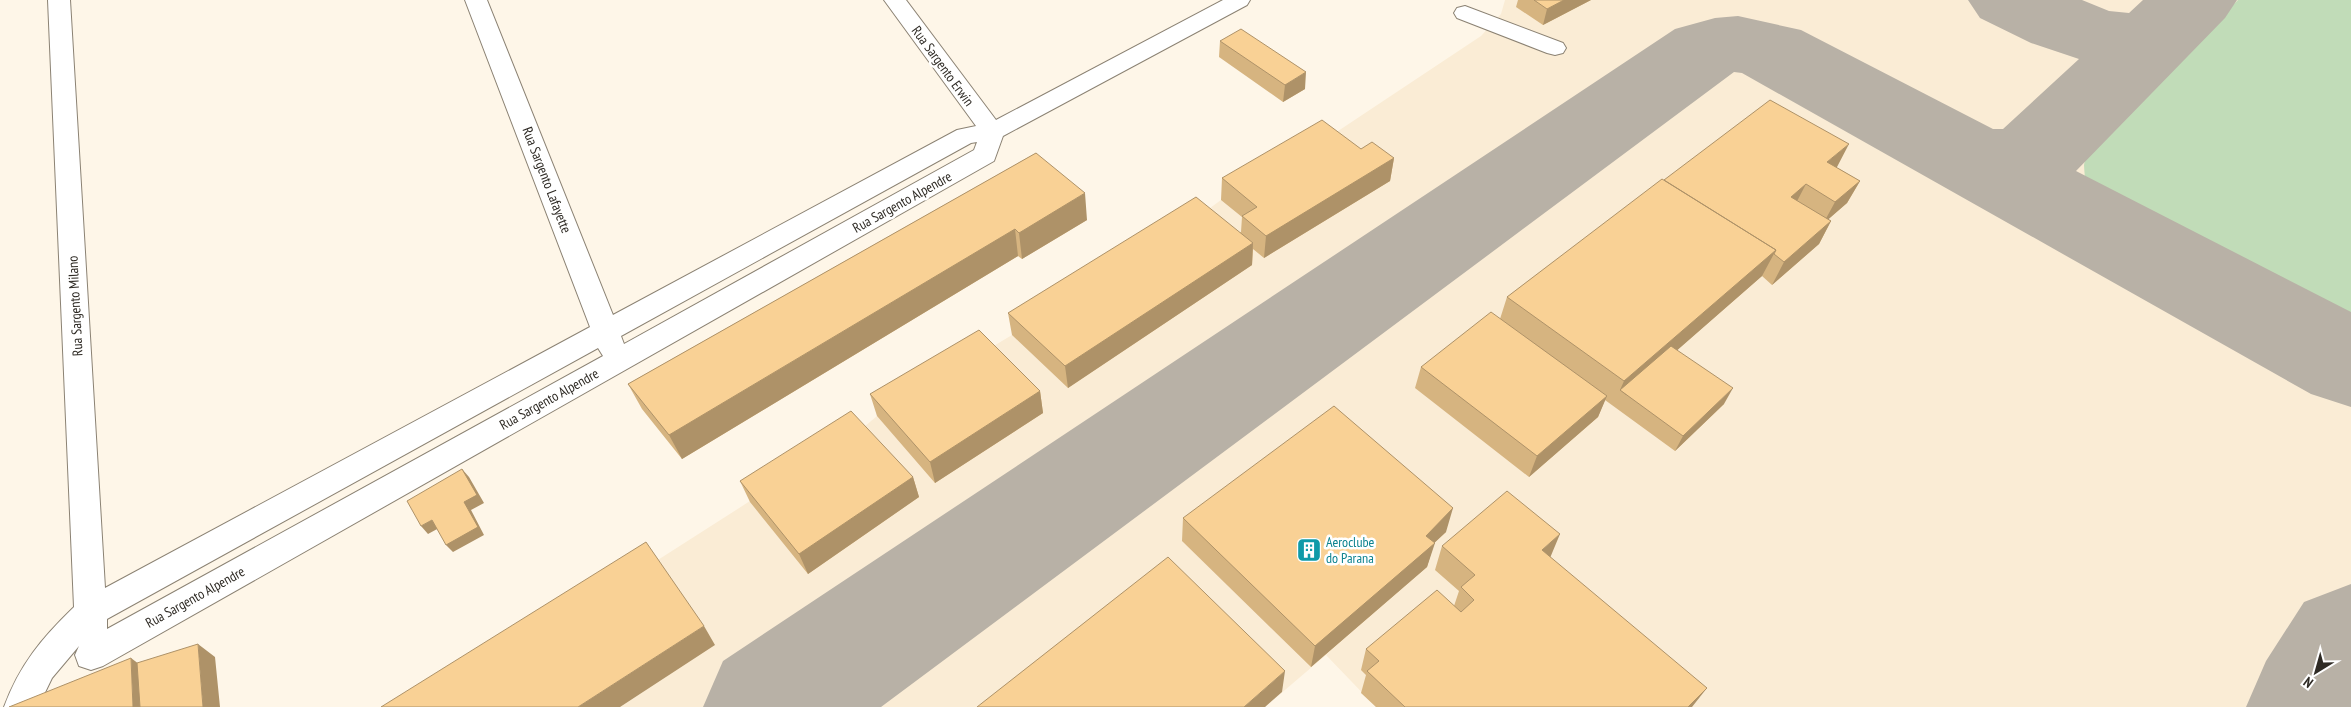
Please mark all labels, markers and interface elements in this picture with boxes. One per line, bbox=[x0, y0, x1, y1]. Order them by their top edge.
street label: Rua Sargento Erwin bbox=[908, 22, 978, 110]
street label: Rua Sargento Lafayette bbox=[518, 124, 576, 236]
street label: Rua Sargento Alpendre bbox=[849, 167, 955, 237]
street label: Rua Sargento Milano bbox=[63, 255, 87, 357]
street label: Rua Sargento Alpendre bbox=[496, 364, 602, 434]
place label: Aeroclube do Parana bbox=[1326, 533, 1375, 567]
building icon: Aeroclube do Parana bbox=[1296, 537, 1322, 563]
street label: Rua Sargento Alpendre bbox=[142, 562, 248, 632]
north arrow bbox=[2291, 647, 2341, 697]
text: N bbox=[2300, 673, 2317, 692]

